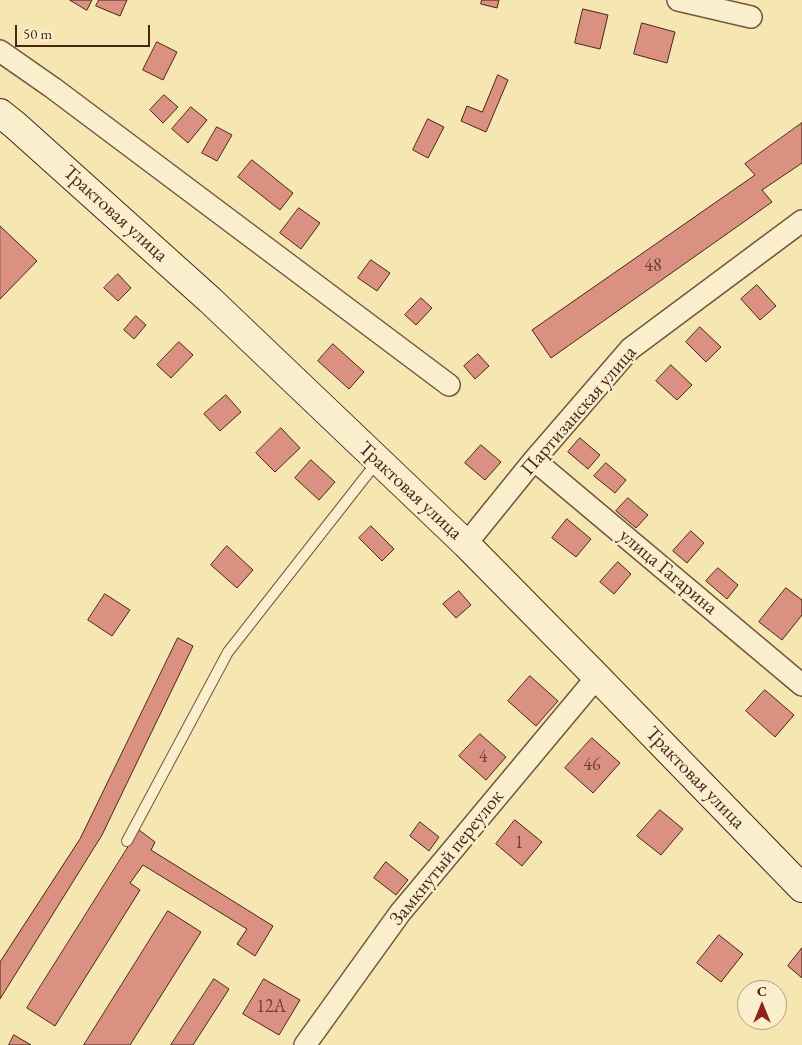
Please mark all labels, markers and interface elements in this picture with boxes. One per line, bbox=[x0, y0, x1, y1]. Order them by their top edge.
scale bar bbox=[18, 15, 152, 47]
text: 50 m bbox=[23, 24, 52, 43]
street label: Трактовая улица bbox=[58, 161, 172, 267]
house number: 48 bbox=[644, 255, 662, 277]
street label: Партизанская улица bbox=[516, 341, 642, 481]
street label: Трактовая улица bbox=[353, 437, 467, 545]
street label: улица Гагарина bbox=[614, 524, 722, 620]
street label: Трактовая улица bbox=[640, 722, 750, 834]
house number: 4 bbox=[479, 746, 487, 768]
house number: 46 bbox=[583, 754, 601, 776]
street label: Замкнутый переулок bbox=[385, 785, 509, 931]
house number: 1 bbox=[515, 832, 523, 854]
north arrow bbox=[737, 980, 787, 1030]
text: С bbox=[757, 982, 767, 1000]
house number: 12А bbox=[256, 996, 286, 1018]

